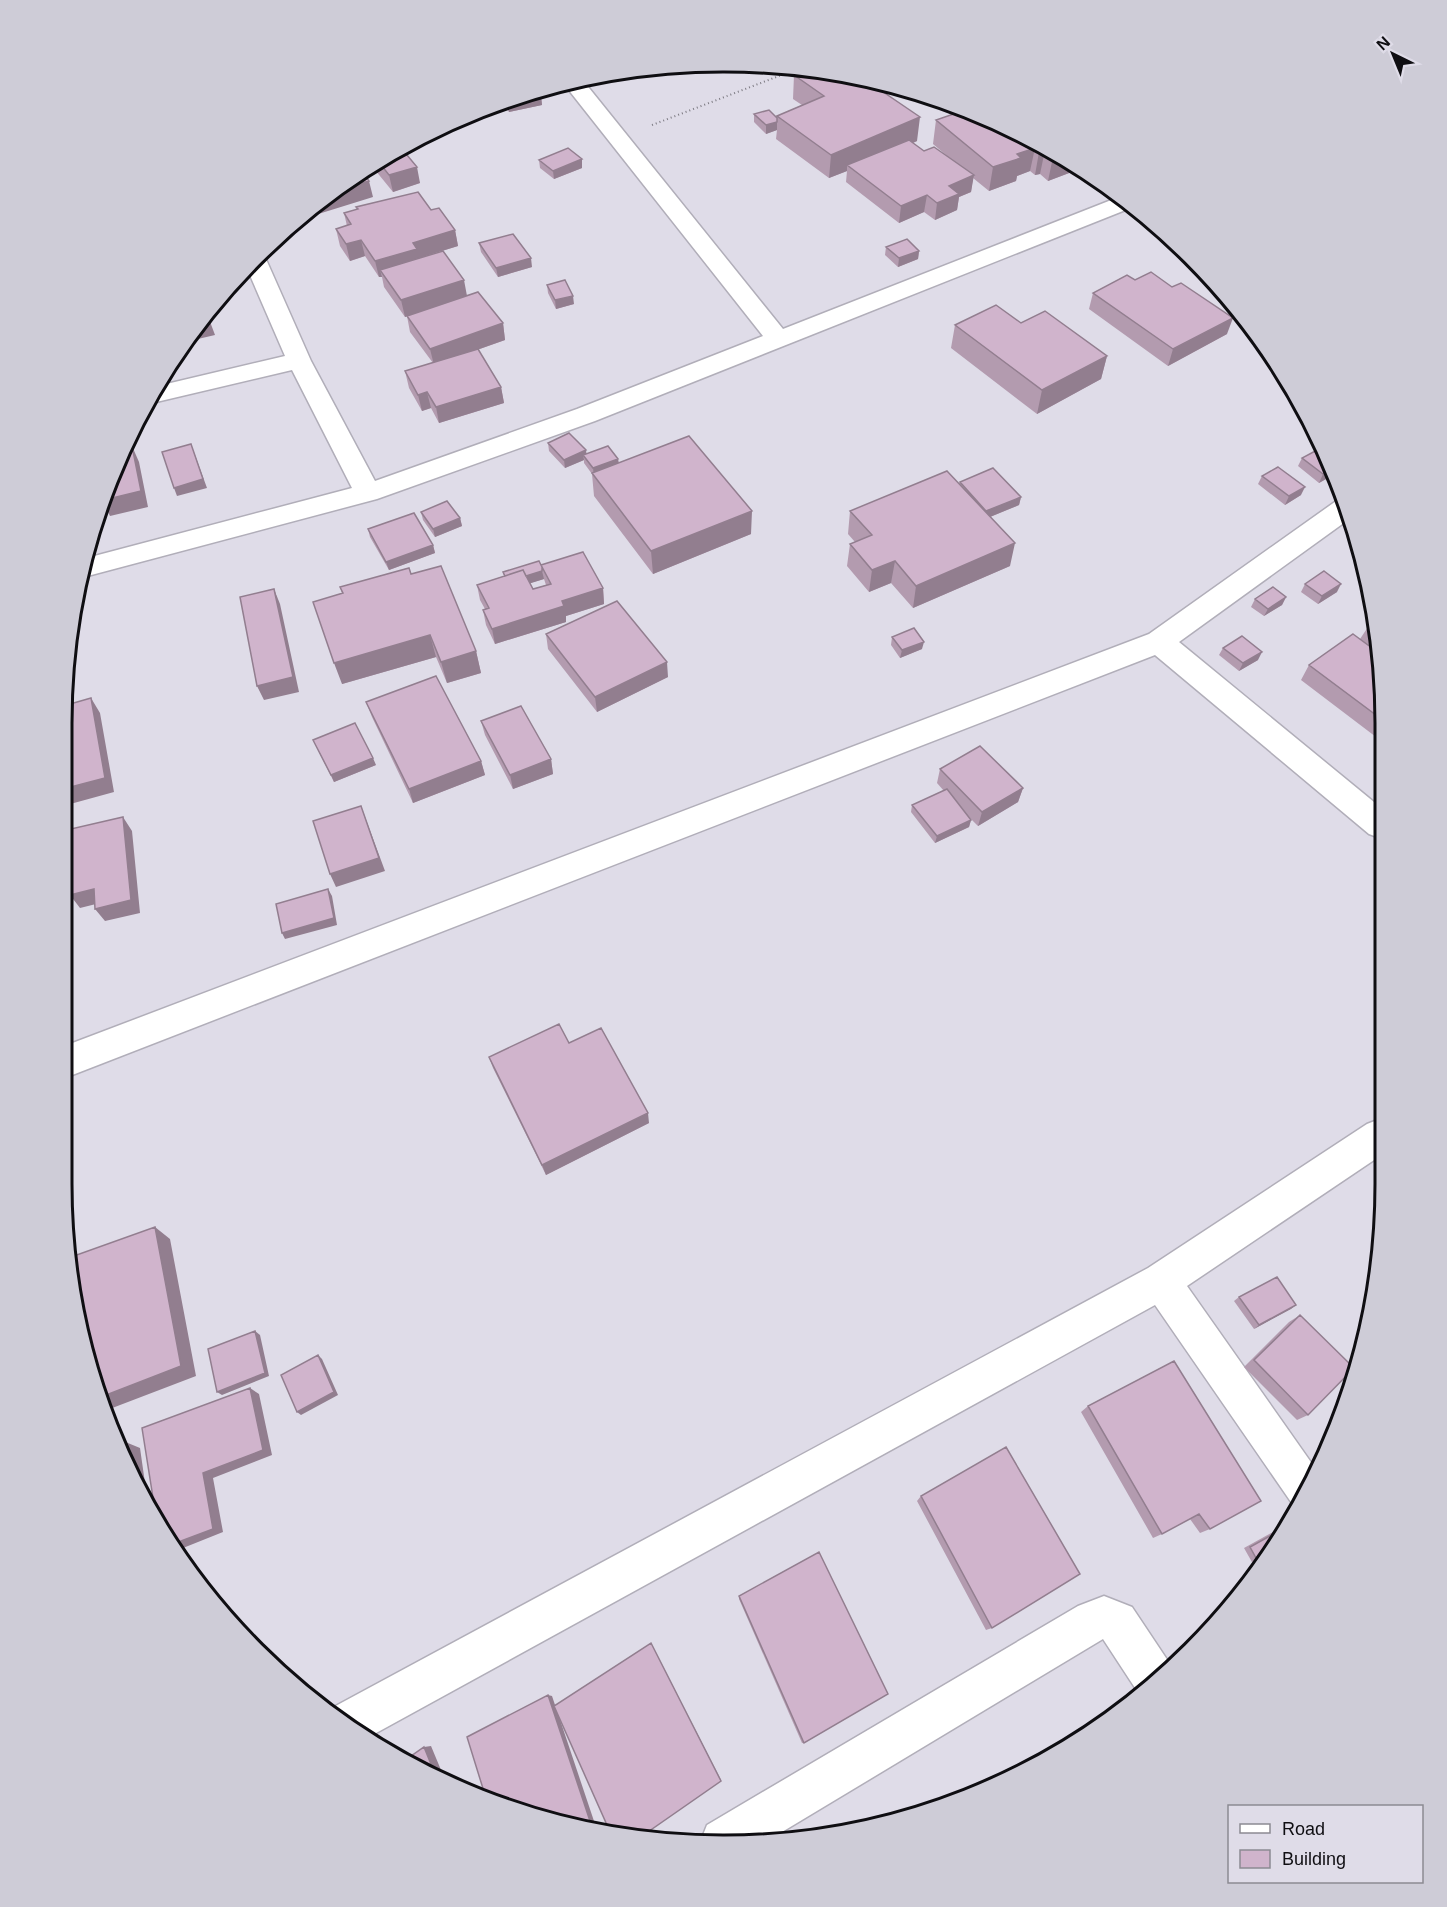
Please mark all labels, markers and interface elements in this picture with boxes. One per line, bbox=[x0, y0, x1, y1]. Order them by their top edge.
north arrow bbox=[1363, 24, 1423, 84]
text: N bbox=[1373, 33, 1393, 54]
legend bbox=[1228, 1805, 1423, 1883]
text: Road bbox=[1282, 1819, 1325, 1839]
text: Building bbox=[1282, 1849, 1346, 1869]

